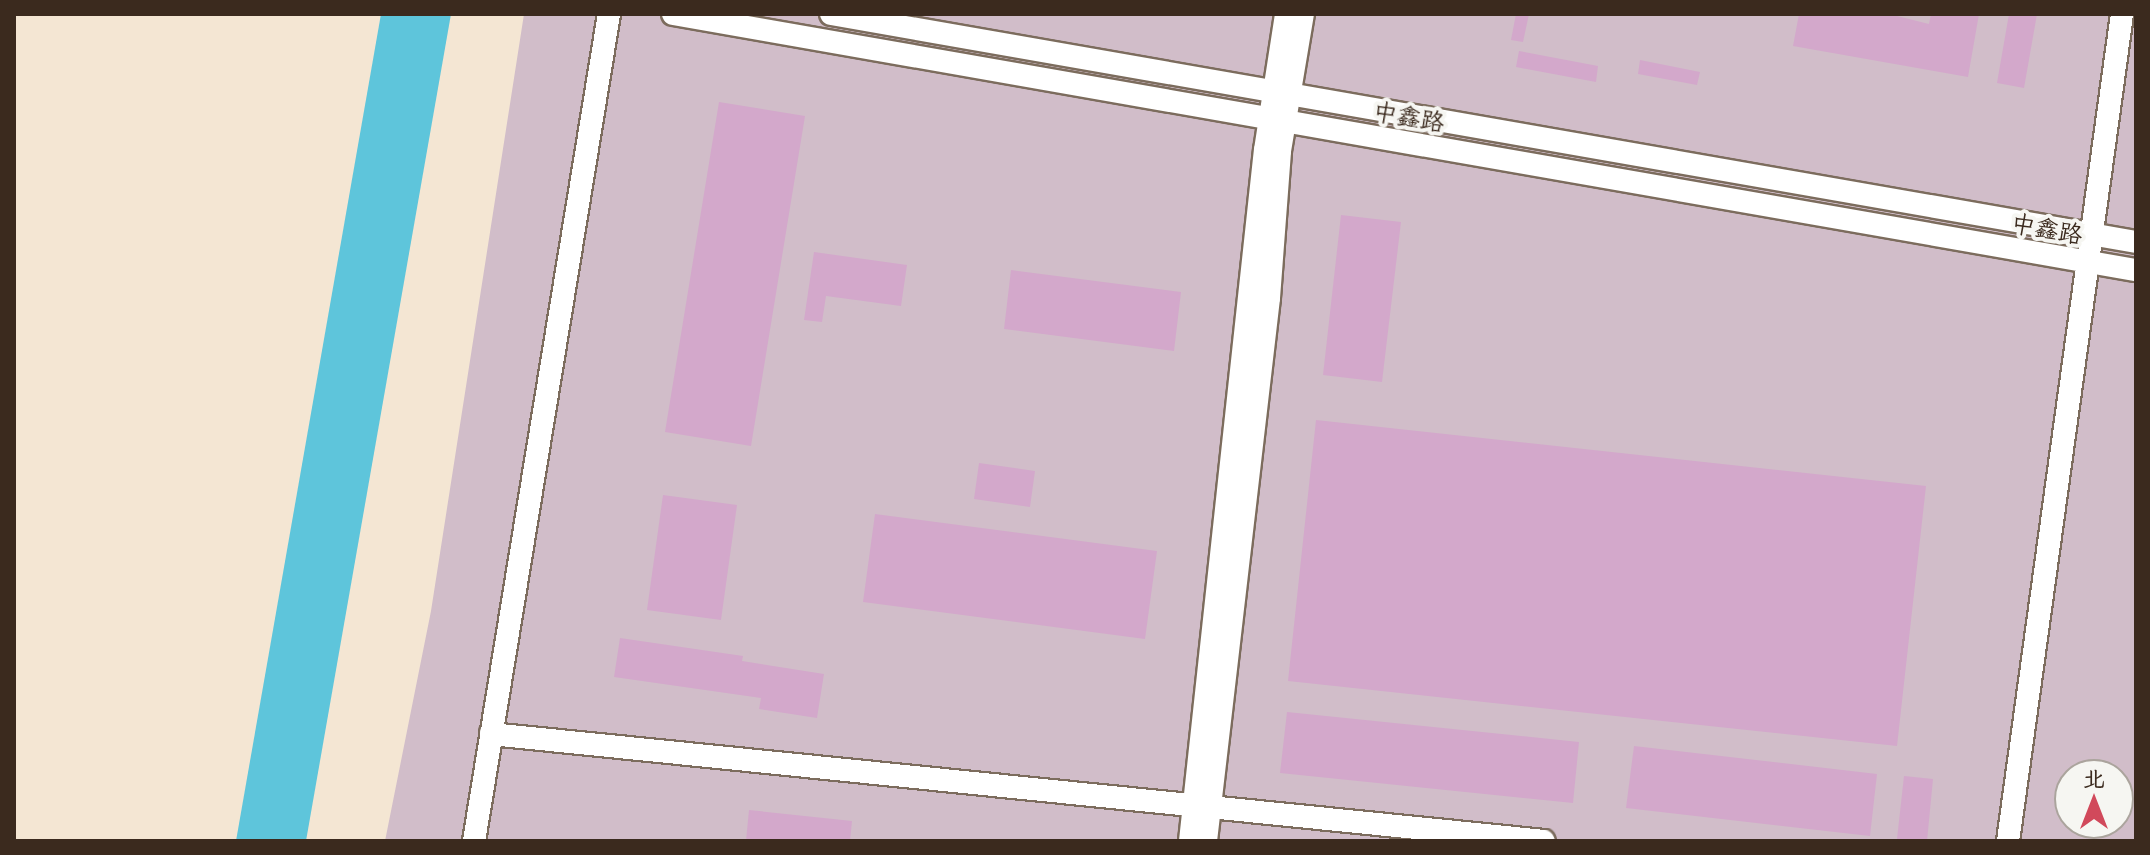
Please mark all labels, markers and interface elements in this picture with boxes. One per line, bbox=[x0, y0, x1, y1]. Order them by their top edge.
street label: 中鑫路 bbox=[1371, 96, 1447, 136]
street label: 中鑫路 bbox=[2009, 208, 2085, 248]
north arrow bbox=[2054, 759, 2134, 839]
text: 北 bbox=[2083, 760, 2105, 793]

